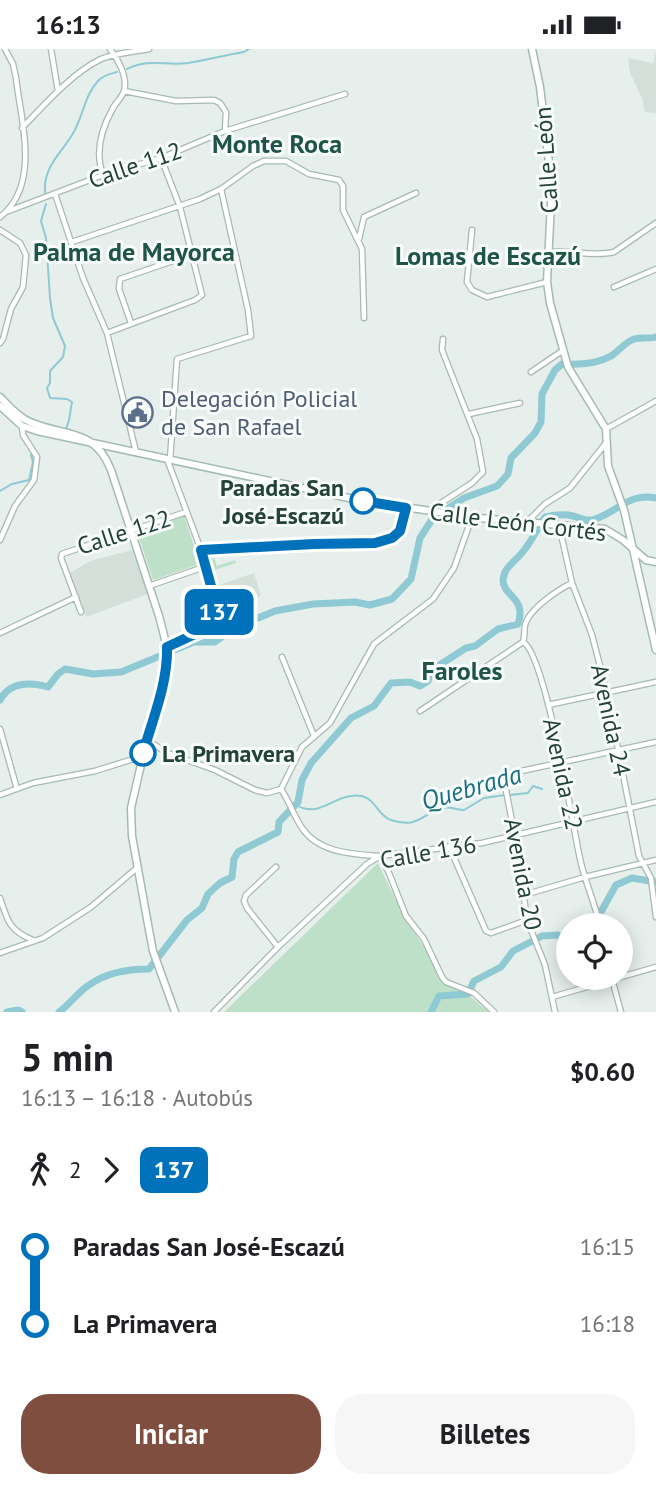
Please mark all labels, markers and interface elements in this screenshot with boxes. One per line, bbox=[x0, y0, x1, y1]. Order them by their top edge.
text: 16:13 bbox=[35, 8, 101, 41]
street label: Calle León bbox=[527, 106, 565, 214]
district label: Monte Roca bbox=[212, 127, 342, 160]
street label: Calle 112 bbox=[84, 135, 186, 195]
district label: Palma de Mayorca bbox=[33, 235, 235, 268]
district label: Lomas de Escazú bbox=[395, 239, 581, 272]
place label: Delegación Policial de San Rafael bbox=[161, 383, 357, 442]
public building icon: Delegación Policial de San Rafael bbox=[121, 395, 155, 429]
place label: Paradas San José-Escazú bbox=[220, 472, 344, 531]
marker: Paradas San José-Escazú bbox=[350, 488, 376, 514]
street label: Calle León Cortés bbox=[428, 496, 608, 548]
street label: Calle 122 bbox=[73, 502, 175, 562]
line badge: 137 bbox=[179, 589, 259, 635]
text: 137 bbox=[199, 596, 239, 627]
district label: Faroles bbox=[421, 654, 503, 687]
street label: Avenida 24 bbox=[584, 661, 638, 779]
street label: Avenida 22 bbox=[536, 715, 590, 833]
place label: La Primavera bbox=[162, 738, 295, 769]
marker: La Primavera bbox=[130, 740, 156, 766]
water label: Quebrada bbox=[417, 757, 525, 817]
street label: Avenida 20 bbox=[497, 815, 549, 933]
street label: Calle 136 bbox=[378, 828, 478, 876]
map controls bbox=[556, 913, 633, 990]
button: locate bbox=[556, 913, 633, 990]
text: 5 min bbox=[21, 1032, 114, 1081]
text: $0.60 bbox=[570, 1055, 635, 1088]
text: 16:13 – 16:18 · Autobús bbox=[21, 1083, 253, 1112]
icon: walk bbox=[21, 1151, 59, 1189]
icon: forward bbox=[92, 1151, 130, 1189]
text: 137 bbox=[154, 1154, 194, 1185]
text: 2 bbox=[69, 1155, 82, 1184]
text: Paradas San José-Escazú bbox=[73, 1230, 345, 1263]
text: 16:15 bbox=[580, 1232, 635, 1261]
text: La Primavera bbox=[73, 1307, 217, 1340]
text: 16:18 bbox=[580, 1309, 635, 1338]
button: Iniciar bbox=[21, 1394, 321, 1474]
button: Billetes bbox=[335, 1394, 635, 1474]

